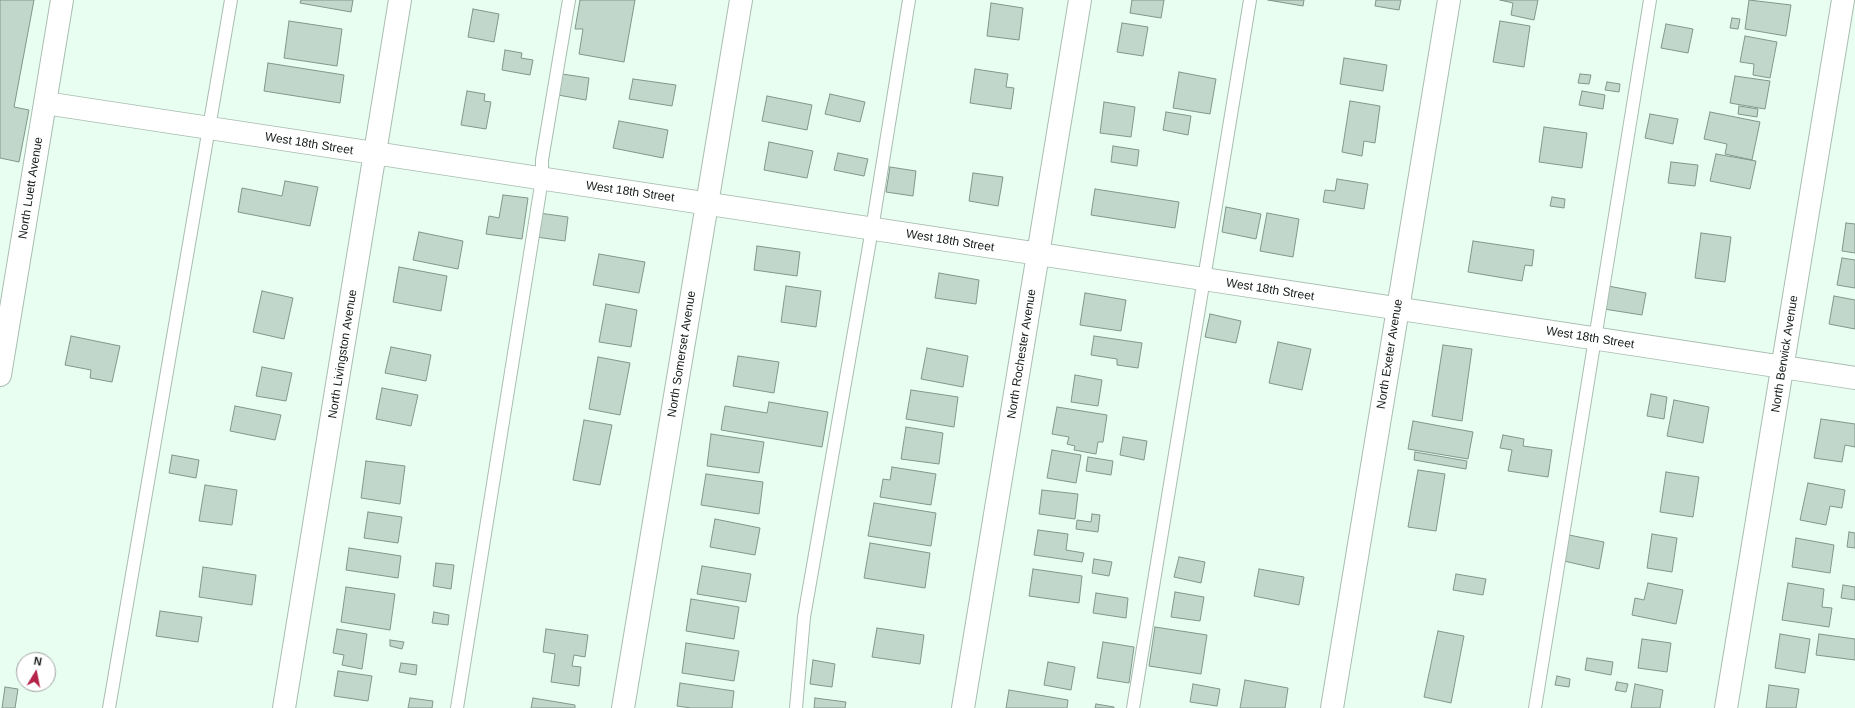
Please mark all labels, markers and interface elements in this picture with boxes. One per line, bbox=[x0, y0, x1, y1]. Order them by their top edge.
street label: West 18th Street bbox=[264, 130, 354, 158]
street label: North Luett Avenue bbox=[16, 136, 46, 240]
street label: West 18th Street bbox=[585, 179, 675, 205]
street label: West 18th Street bbox=[905, 227, 995, 255]
street label: West 18th Street bbox=[1225, 276, 1315, 304]
street label: North Livingston Avenue bbox=[326, 288, 360, 420]
street label: North Rochester Avenue bbox=[1005, 288, 1039, 420]
street label: North Somerset Avenue bbox=[665, 290, 699, 418]
street label: North Berwick Avenue bbox=[1769, 294, 1801, 414]
street label: North Exeter Avenue bbox=[1374, 298, 1406, 410]
street label: West 18th Street bbox=[1545, 324, 1635, 352]
north arrow bbox=[16, 652, 56, 692]
text: N bbox=[33, 655, 43, 668]

